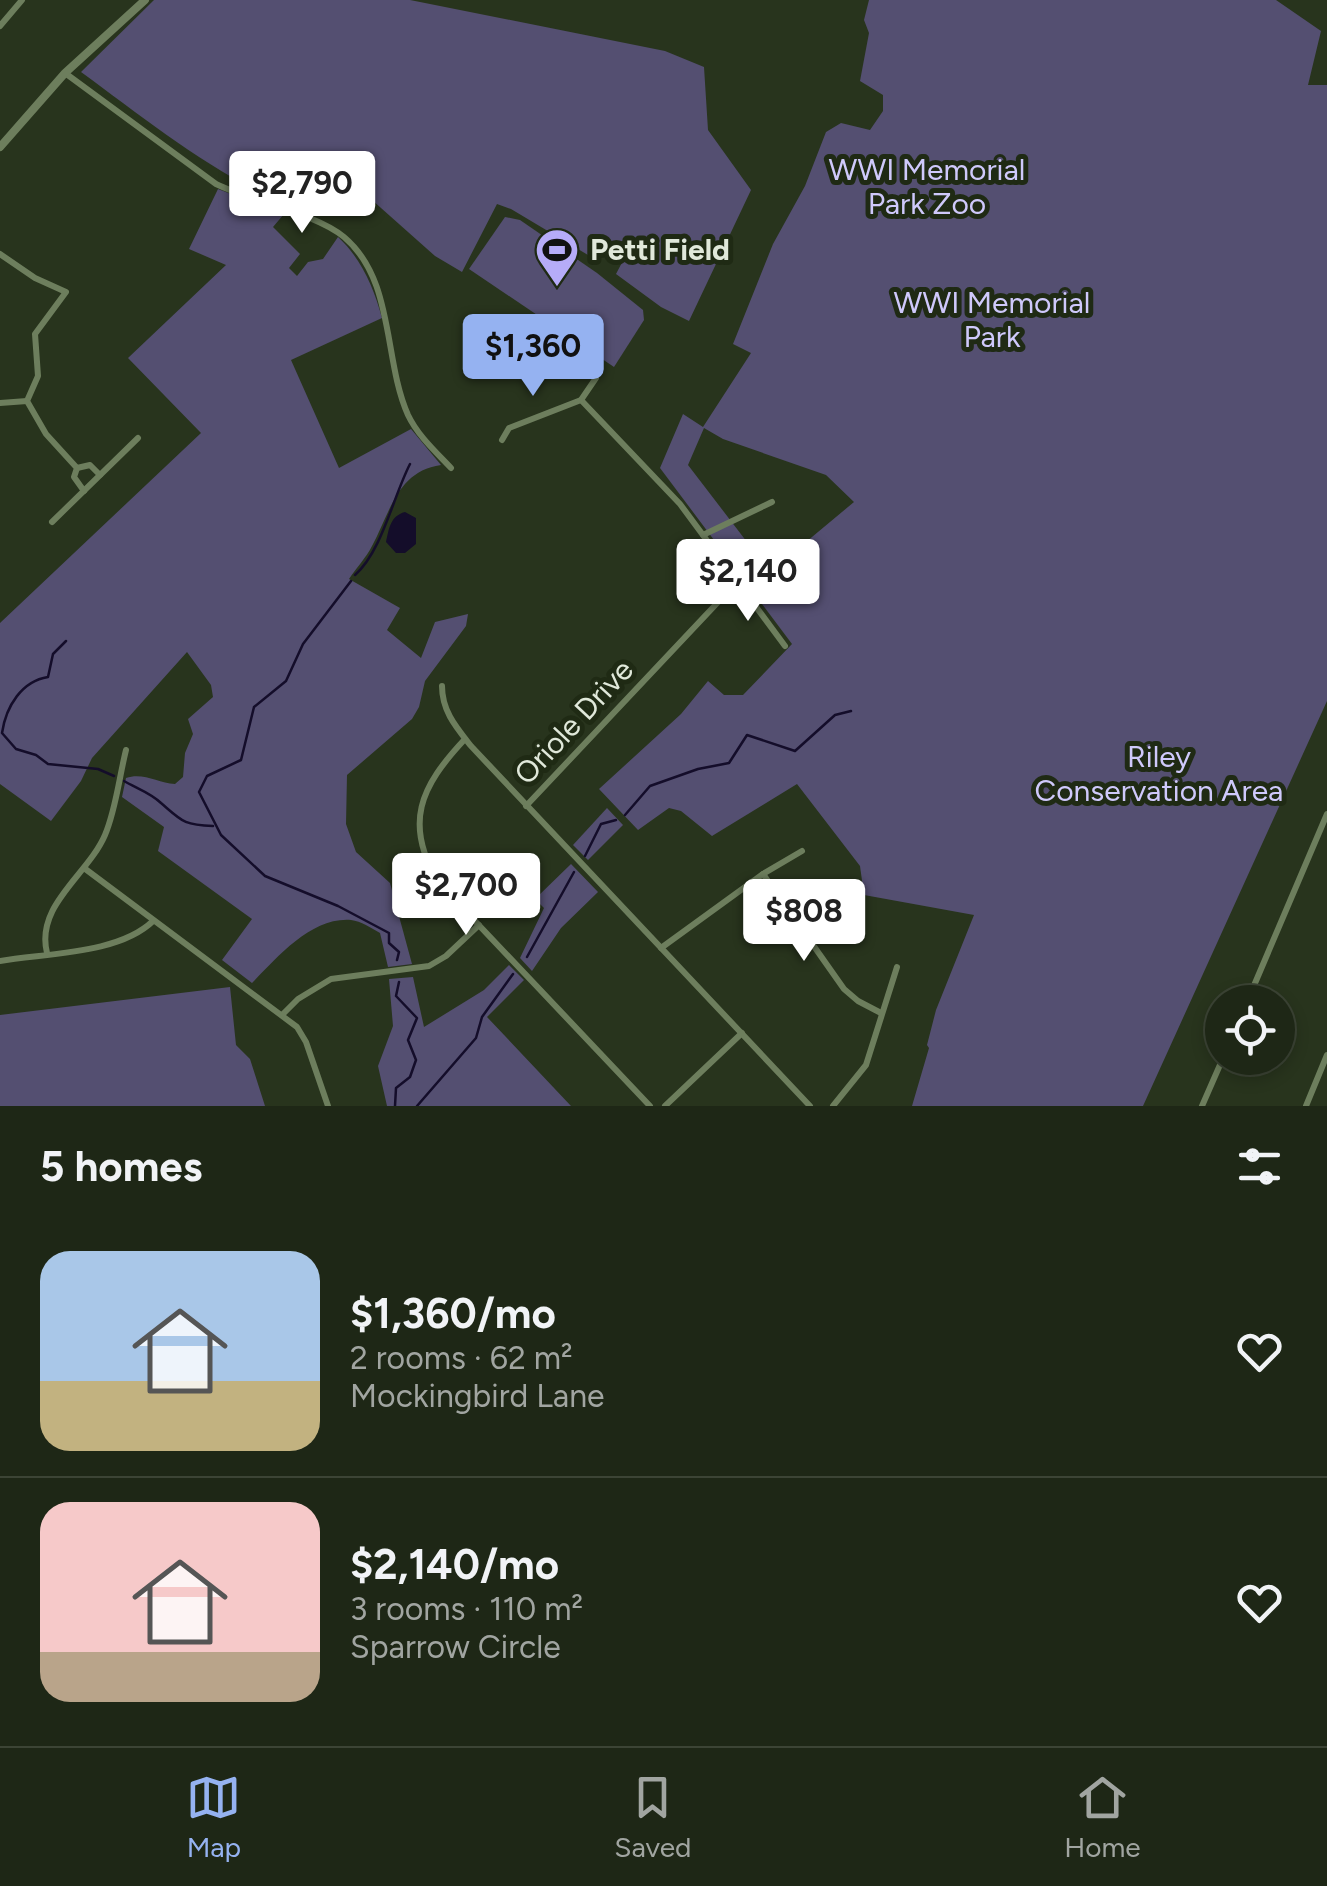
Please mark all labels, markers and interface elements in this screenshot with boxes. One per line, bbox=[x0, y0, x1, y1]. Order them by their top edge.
pin: $2,790 bbox=[221, 151, 383, 236]
park label: WWI Memorial Park Zoo bbox=[829, 151, 1025, 222]
text: $2,790 bbox=[251, 164, 353, 202]
sports icon: Petti Field bbox=[534, 227, 580, 288]
place label: Petti Field bbox=[590, 231, 730, 268]
park label: WWI Memorial Park bbox=[894, 284, 1090, 355]
pin: $1,360 bbox=[452, 314, 614, 399]
text: $1,360 bbox=[485, 327, 581, 365]
pin: $2,140 bbox=[667, 539, 829, 624]
text: $2,140 bbox=[699, 552, 797, 590]
street label: Oriole Drive bbox=[506, 651, 641, 792]
park label: Riley Conservation Area bbox=[1035, 738, 1283, 809]
pin: $2,700 bbox=[385, 853, 547, 938]
text: $2,700 bbox=[414, 866, 518, 904]
pin: $808 bbox=[745, 879, 863, 964]
text: $808 bbox=[765, 892, 843, 930]
map controls bbox=[1205, 985, 1295, 1075]
button: locate bbox=[1205, 985, 1295, 1075]
icon: filters bbox=[1232, 1139, 1287, 1194]
text: 5 homes bbox=[40, 1141, 202, 1192]
text: $1,360/mo bbox=[350, 1288, 556, 1339]
icon: home bbox=[120, 1291, 240, 1411]
icon: heart bbox=[1232, 1324, 1287, 1379]
text: 2 rooms · 62 m² bbox=[350, 1339, 573, 1377]
text: Mockingbird Lane bbox=[350, 1377, 604, 1415]
text: $2,140/mo bbox=[350, 1539, 559, 1590]
icon: home bbox=[120, 1542, 240, 1662]
icon: heart bbox=[1232, 1575, 1287, 1630]
text: 3 rooms · 110 m² bbox=[350, 1590, 583, 1628]
text: Sparrow Circle bbox=[350, 1628, 561, 1666]
tab: Map bbox=[186, 1770, 241, 1864]
tab: Saved bbox=[614, 1770, 691, 1864]
tab: Home bbox=[1064, 1770, 1141, 1864]

